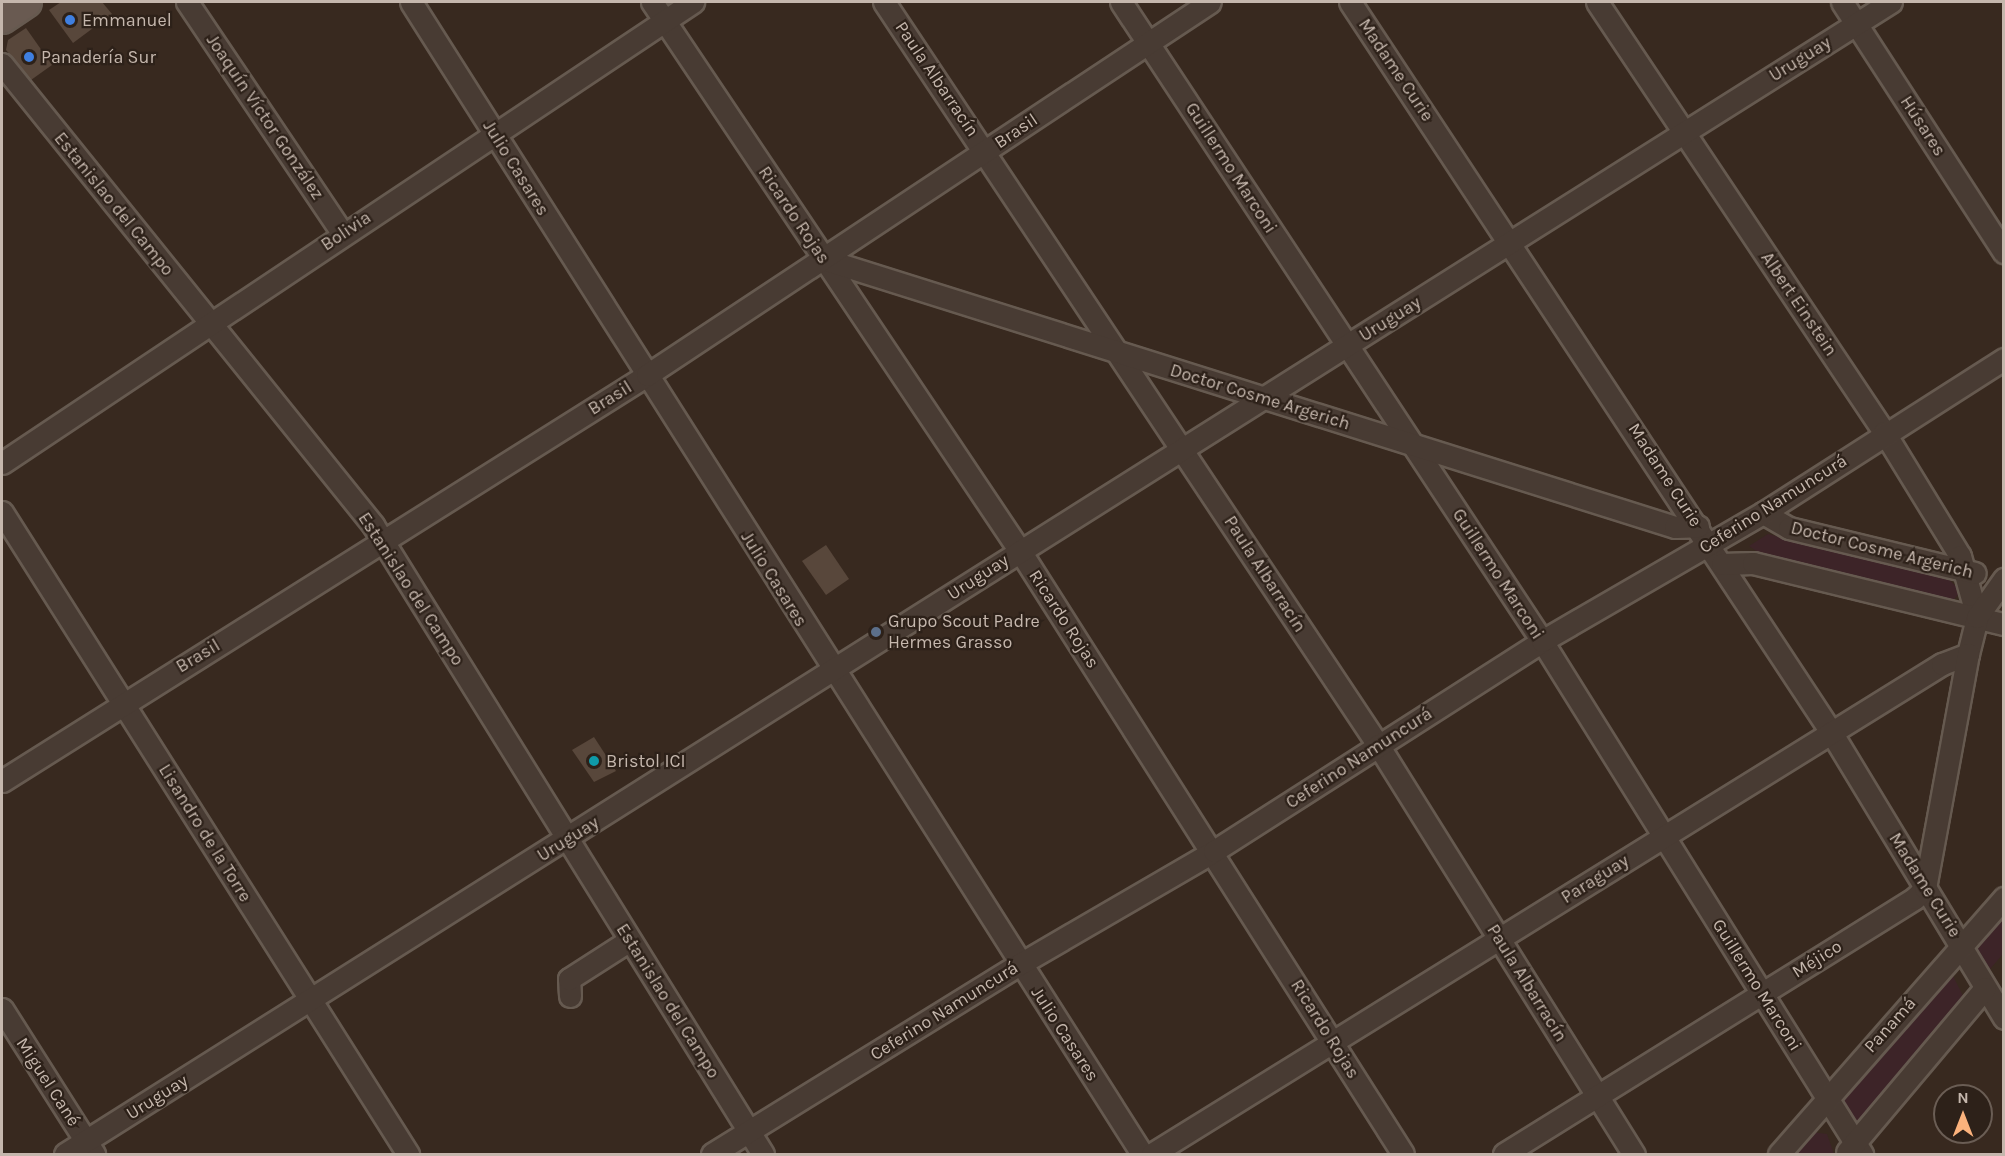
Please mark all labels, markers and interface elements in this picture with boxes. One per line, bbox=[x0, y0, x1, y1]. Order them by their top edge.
place label: Emmanuel bbox=[82, 9, 172, 31]
marker: Emmanuel bbox=[63, 13, 77, 27]
street label: Madame Curie bbox=[1354, 15, 1438, 125]
street label: Paula Albarracín bbox=[890, 17, 984, 141]
street label: Joaquín Víctor González bbox=[202, 30, 328, 204]
street label: Uruguay bbox=[1765, 32, 1835, 86]
place label: Panadería Sur bbox=[41, 46, 156, 68]
marker: Panadería Sur bbox=[22, 50, 36, 64]
street label: Húsares bbox=[1896, 92, 1950, 160]
street label: Guillermo Marconi bbox=[1181, 99, 1281, 237]
street label: Brasil bbox=[990, 109, 1042, 153]
street label: Julio Casares bbox=[478, 116, 554, 220]
street label: Estanislao del Campo bbox=[49, 128, 179, 280]
street label: Ricardo Rojas bbox=[754, 162, 834, 268]
street label: Bolivia bbox=[317, 206, 375, 256]
street label: Albert Einstein bbox=[1756, 248, 1842, 360]
street label: Uruguay bbox=[1355, 292, 1425, 346]
street label: Doctor Cosme Argerich bbox=[1167, 359, 1353, 435]
street label: Brasil bbox=[584, 376, 636, 420]
street label: Madame Curie bbox=[1624, 419, 1706, 531]
street label: Ceferino Namuncurá bbox=[1695, 450, 1851, 558]
street label: Guillermo Marconi bbox=[1448, 505, 1548, 643]
street label: Estanislao del Campo bbox=[353, 508, 469, 670]
street label: Paula Albarracín bbox=[1219, 512, 1311, 636]
street label: Doctor Cosme Argerich bbox=[1789, 517, 1975, 583]
street label: Julio Casares bbox=[736, 527, 812, 631]
street label: Uruguay bbox=[943, 549, 1013, 605]
street label: Ricardo Rojas bbox=[1024, 566, 1104, 672]
place label: Grupo Scout Padre Hermes Grasso bbox=[888, 611, 1040, 654]
marker: Grupo Scout Padre Hermes Grasso bbox=[869, 625, 883, 639]
street label: Brasil bbox=[172, 635, 224, 677]
street label: Ceferino Namuncurá bbox=[1282, 703, 1436, 813]
place label: Bristol ICI bbox=[606, 750, 686, 772]
marker: Bristol ICI bbox=[587, 754, 601, 768]
street label: Lisandro de la Torre bbox=[154, 760, 256, 906]
street label: Uruguay bbox=[533, 812, 603, 866]
street label: Madame Curie bbox=[1884, 829, 1966, 941]
street label: Paraguay bbox=[1557, 850, 1633, 908]
street label: Guillermo Marconi bbox=[1708, 915, 1806, 1055]
street label: Estanislao del Campo bbox=[612, 920, 724, 1082]
street label: Paula Albarracín bbox=[1482, 920, 1572, 1046]
street label: Méjico bbox=[1788, 935, 1846, 983]
street label: Ceferino Namuncurá bbox=[866, 957, 1022, 1065]
street label: Ricardo Rojas bbox=[1286, 975, 1364, 1083]
street label: Julio Casares bbox=[1026, 983, 1104, 1085]
street label: Panamá bbox=[1859, 993, 1921, 1057]
street label: Miguel Cané bbox=[11, 1034, 85, 1130]
street label: Uruguay bbox=[122, 1070, 192, 1124]
north arrow bbox=[1933, 1084, 1993, 1144]
text: N bbox=[1957, 1088, 1969, 1107]

